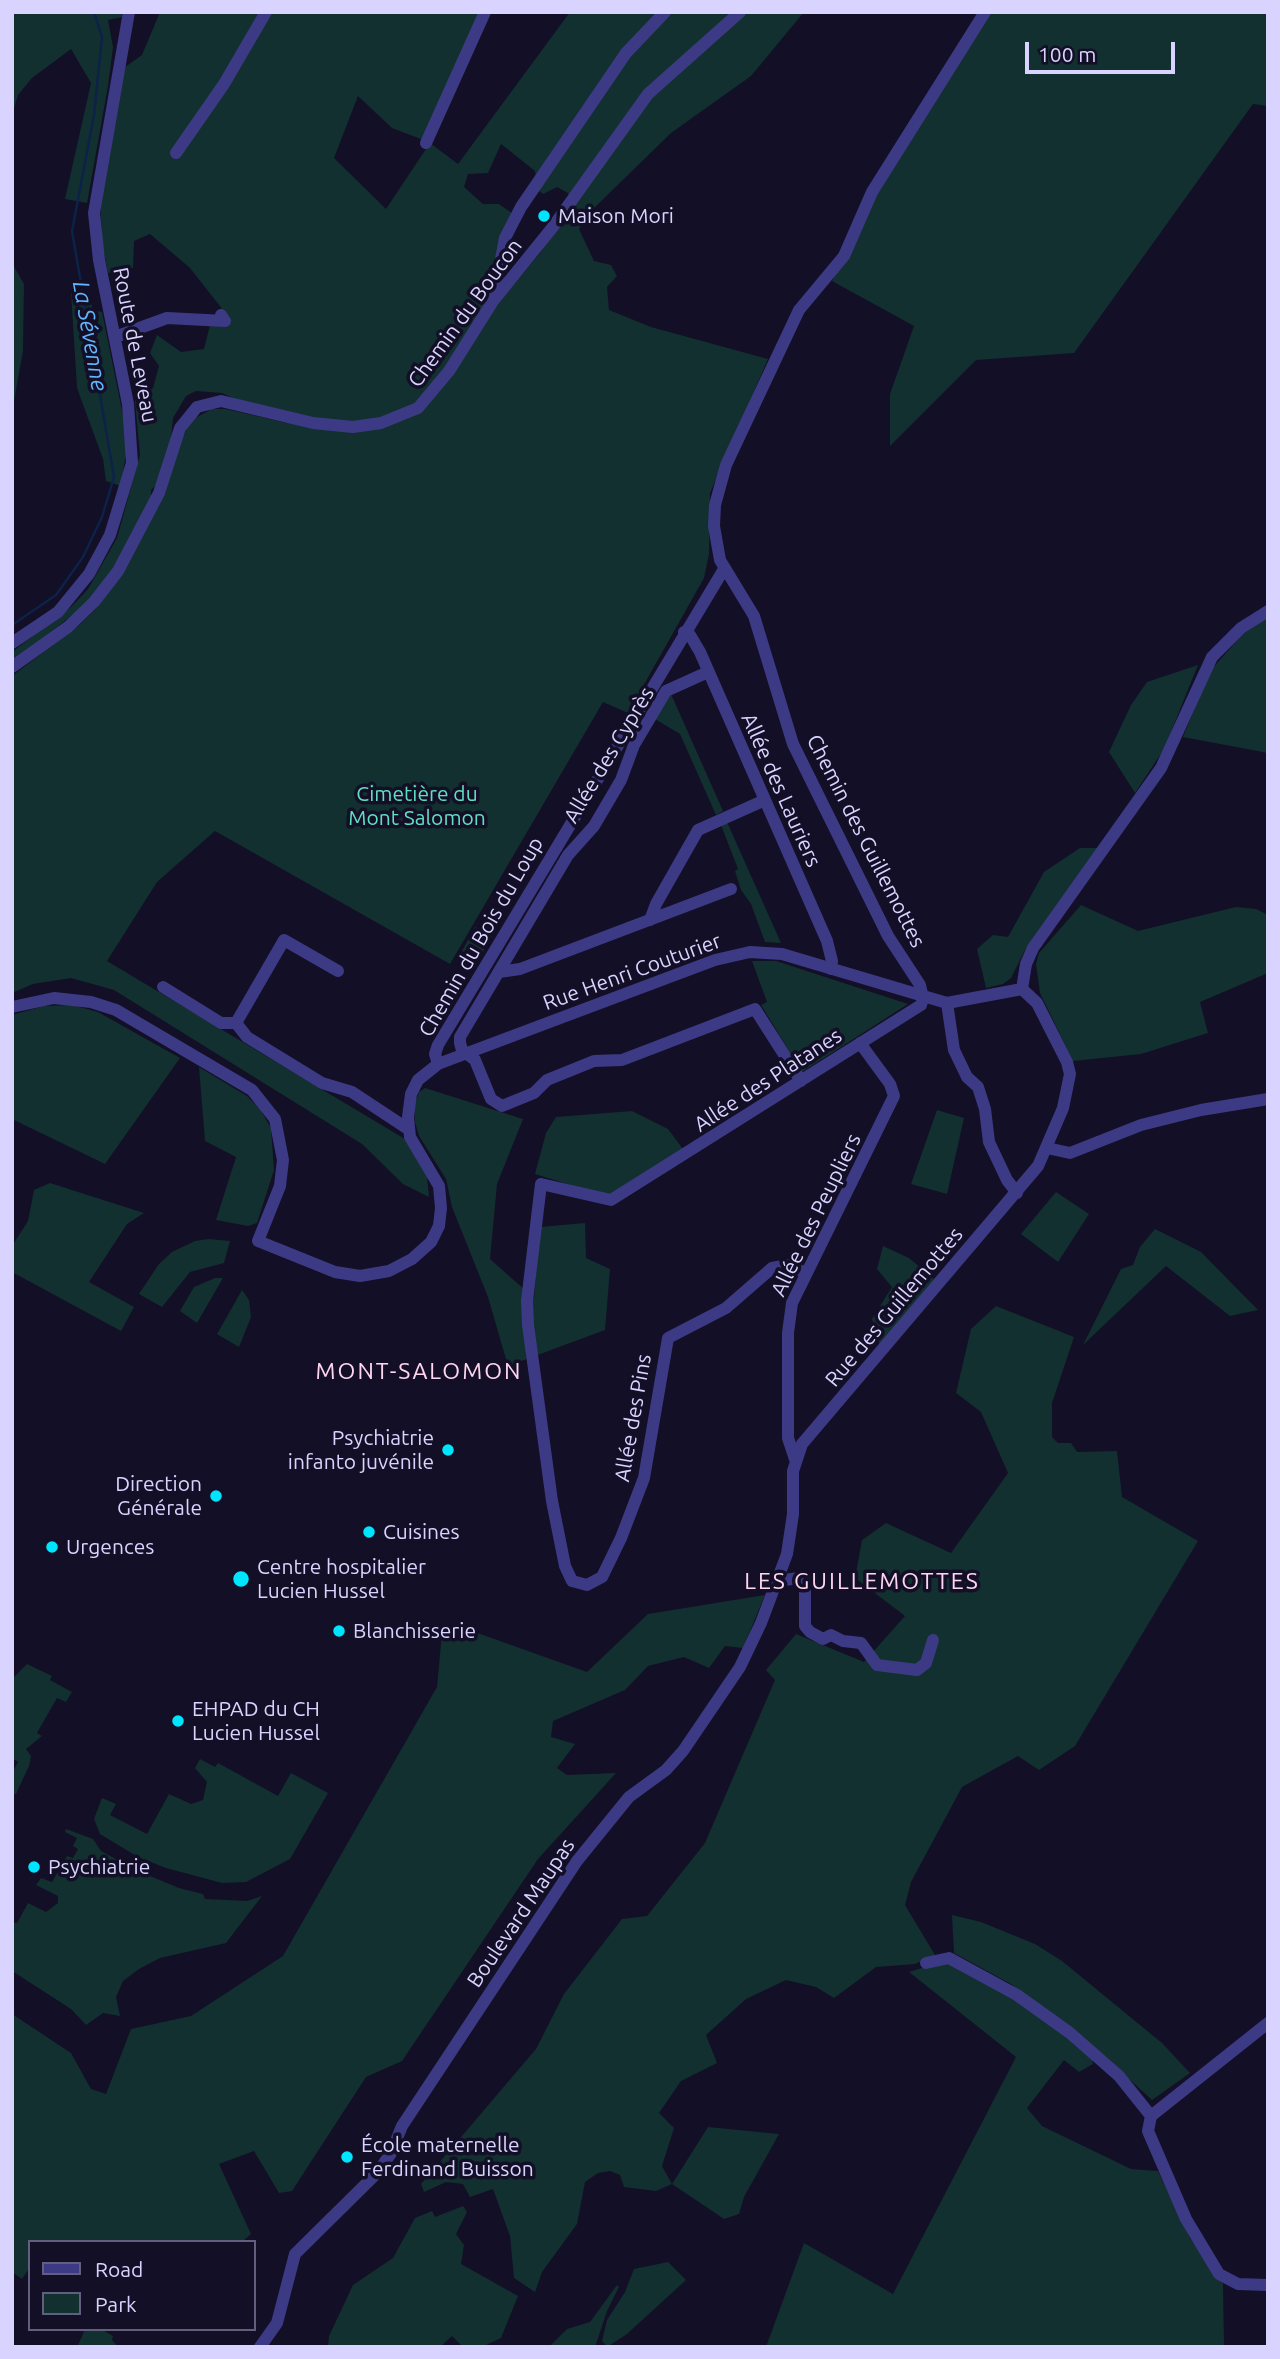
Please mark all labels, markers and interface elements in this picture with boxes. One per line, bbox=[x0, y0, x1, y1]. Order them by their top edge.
scale bar bbox=[1028, 28, 1178, 72]
text: 100 m bbox=[1038, 42, 1096, 66]
place label: Maison Mori bbox=[558, 203, 674, 229]
marker: Maison Mori bbox=[536, 208, 552, 224]
street label: Chemin du Boucon bbox=[403, 234, 527, 392]
street label: Route de Leveau bbox=[108, 265, 162, 425]
water label: La Sévenne bbox=[67, 279, 113, 393]
street label: Allée des Cyprès bbox=[558, 682, 660, 828]
street label: Allée des Lauriers bbox=[736, 709, 826, 871]
street label: Chemin des Guillemottes bbox=[801, 730, 931, 952]
park label: Cimetière du Mont Salomon bbox=[348, 781, 486, 831]
street label: Chemin du Bois du Loup bbox=[413, 833, 549, 1041]
street label: Rue Henri Couturier bbox=[540, 928, 724, 1016]
street label: Allée des Platanes bbox=[689, 1023, 847, 1137]
street label: Allée des Peupliers bbox=[766, 1130, 866, 1300]
street label: Rue des Guillemottes bbox=[820, 1222, 968, 1392]
street label: Allée des Pins bbox=[609, 1352, 657, 1484]
district label: MONT-SALOMON bbox=[317, 1357, 521, 1385]
place label: Psychiatrie infanto juvénile bbox=[288, 1425, 434, 1475]
marker: Psychiatrie infanto juvénile bbox=[440, 1442, 456, 1458]
place label: Direction Générale bbox=[115, 1471, 202, 1521]
marker: Direction Générale bbox=[208, 1488, 224, 1504]
place label: Cuisines bbox=[383, 1519, 460, 1545]
marker: Cuisines bbox=[361, 1524, 377, 1540]
place label: Urgences bbox=[66, 1534, 154, 1560]
marker: Urgences bbox=[44, 1539, 60, 1555]
place label: Centre hospitalier Lucien Hussel bbox=[257, 1554, 426, 1604]
district label: LES GUILLEMOTTES bbox=[746, 1567, 978, 1595]
marker: Centre hospitalier Lucien Hussel bbox=[231, 1569, 251, 1589]
place label: Blanchisserie bbox=[353, 1618, 476, 1644]
marker: Blanchisserie bbox=[331, 1623, 347, 1639]
place label: EHPAD du CH Lucien Hussel bbox=[192, 1696, 320, 1746]
marker: EHPAD du CH Lucien Hussel bbox=[170, 1713, 186, 1729]
street label: Boulevard Maupas bbox=[462, 1834, 580, 1992]
place label: Psychiatrie bbox=[48, 1854, 150, 1880]
marker: Psychiatrie bbox=[26, 1859, 42, 1875]
place label: École maternelle Ferdinand Buisson bbox=[361, 2132, 534, 2182]
marker: École maternelle Ferdinand Buisson bbox=[339, 2149, 355, 2165]
legend bbox=[28, 2240, 256, 2331]
text: Road bbox=[95, 2257, 143, 2281]
text: Park bbox=[95, 2292, 137, 2316]

